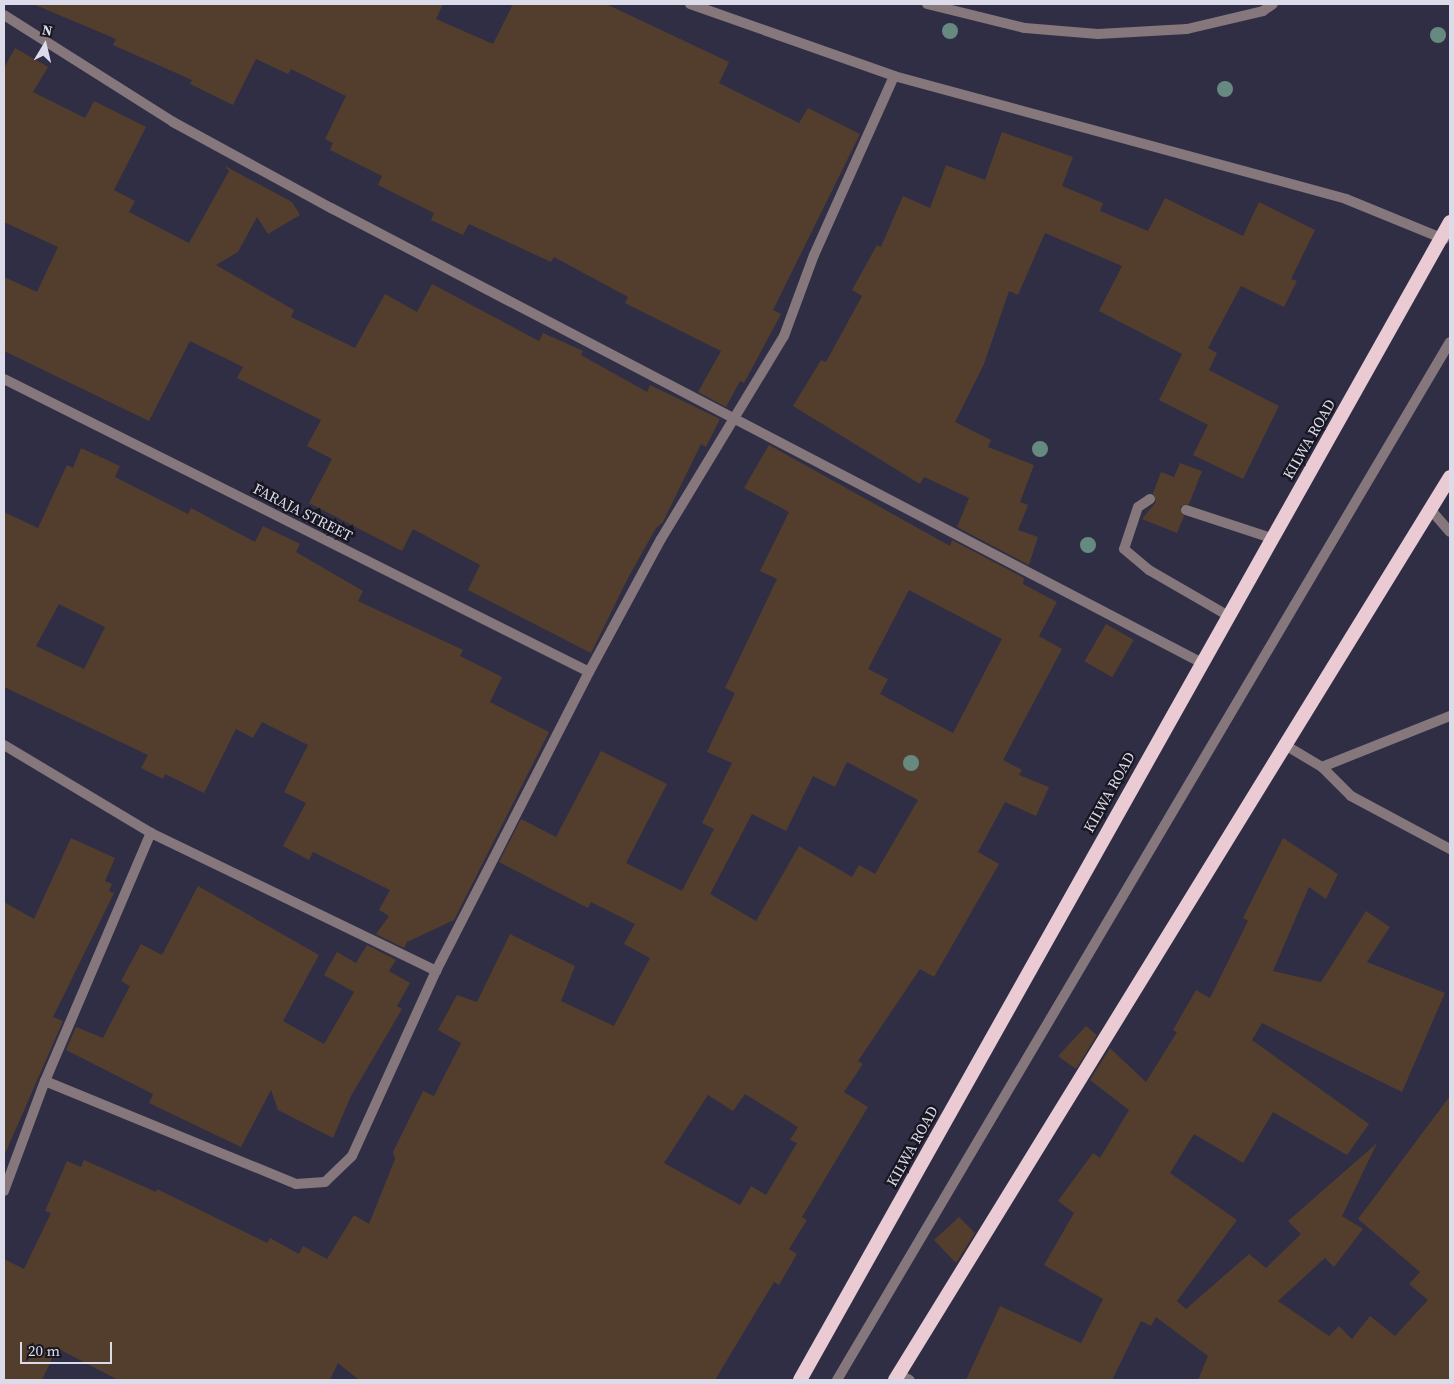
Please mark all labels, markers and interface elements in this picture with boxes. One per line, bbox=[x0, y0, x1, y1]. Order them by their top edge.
north arrow bbox=[20, 20, 70, 70]
text: N bbox=[41, 20, 54, 41]
street label: KILWA ROAD bbox=[1279, 396, 1339, 482]
street label: FARAJA STREET bbox=[250, 479, 356, 545]
street label: KILWA ROAD bbox=[1080, 749, 1138, 835]
street label: KILWA ROAD bbox=[883, 1103, 941, 1189]
scale bar bbox=[22, 1332, 115, 1364]
text: 20 m bbox=[28, 1340, 60, 1361]

